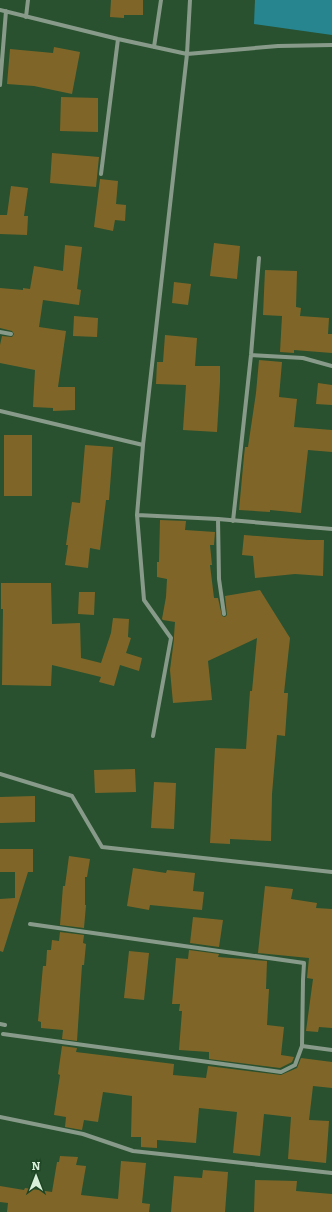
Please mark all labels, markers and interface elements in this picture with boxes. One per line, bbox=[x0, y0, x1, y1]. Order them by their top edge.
north arrow bbox=[16, 1156, 56, 1196]
text: N bbox=[32, 1160, 41, 1173]

